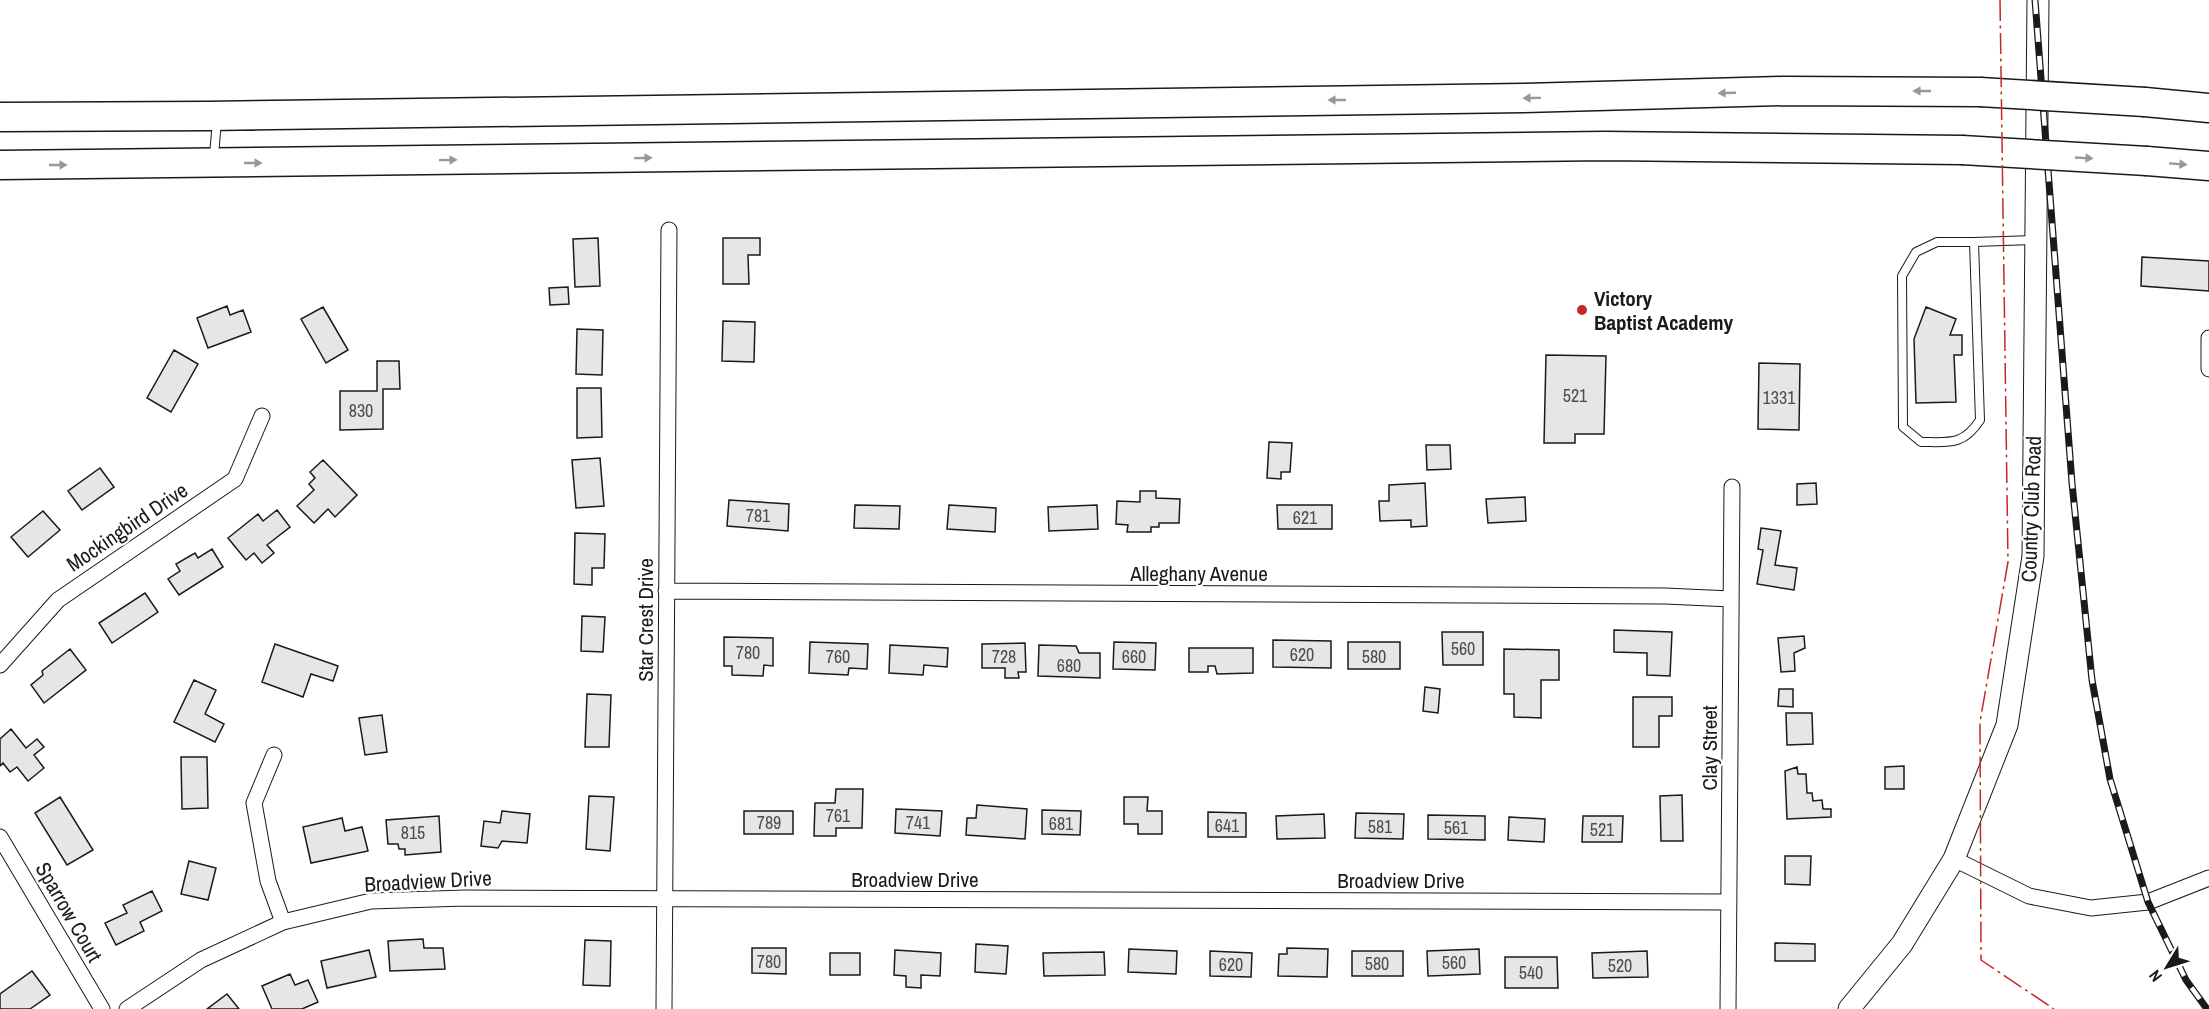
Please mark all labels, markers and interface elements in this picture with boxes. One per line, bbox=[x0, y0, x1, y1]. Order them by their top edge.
one-way arrow bbox=[1912, 86, 1931, 96]
one-way arrow bbox=[1717, 88, 1736, 97]
one-way arrow bbox=[1522, 93, 1541, 102]
one-way arrow bbox=[1328, 95, 1347, 105]
one-way arrow bbox=[634, 153, 653, 163]
one-way arrow bbox=[2074, 153, 2093, 162]
one-way arrow bbox=[439, 155, 458, 165]
one-way arrow bbox=[244, 158, 263, 168]
one-way arrow bbox=[2169, 159, 2188, 169]
one-way arrow bbox=[49, 160, 68, 170]
place label: Victory Baptist Academy bbox=[1594, 284, 1734, 337]
marker: Victory Baptist Academy bbox=[1575, 303, 1589, 317]
house number: 521 bbox=[1563, 383, 1588, 408]
house number: 1331 bbox=[1763, 385, 1796, 410]
house number: 830 bbox=[349, 398, 373, 423]
street label: Country Club Road bbox=[2014, 435, 2048, 583]
street label: Mockingbird Drive bbox=[61, 476, 193, 578]
house number: 781 bbox=[746, 503, 771, 528]
house number: 621 bbox=[1293, 505, 1318, 530]
street label: Star Crest Drive bbox=[631, 558, 660, 682]
street label: Alleghany Avenue bbox=[1129, 559, 1268, 588]
house number: 560 bbox=[1451, 636, 1475, 661]
house number: 780 bbox=[736, 640, 760, 665]
house number: 620 bbox=[1290, 642, 1314, 667]
house number: 760 bbox=[826, 644, 850, 669]
house number: 728 bbox=[992, 644, 1016, 669]
house number: 660 bbox=[1122, 644, 1146, 669]
house number: 580 bbox=[1362, 644, 1386, 669]
house number: 680 bbox=[1057, 653, 1081, 678]
street label: Clay Street bbox=[1695, 705, 1724, 791]
house number: 761 bbox=[826, 803, 851, 828]
house number: 789 bbox=[757, 810, 781, 835]
house number: 741 bbox=[906, 810, 931, 835]
house number: 681 bbox=[1049, 811, 1074, 836]
house number: 641 bbox=[1215, 813, 1240, 838]
house number: 581 bbox=[1368, 814, 1393, 839]
house number: 561 bbox=[1444, 815, 1469, 840]
house number: 521 bbox=[1590, 817, 1615, 842]
house number: 815 bbox=[401, 820, 425, 845]
street label: Sparrow Court bbox=[29, 857, 109, 967]
street label: Broadview Drive bbox=[364, 863, 492, 899]
street label: Broadview Drive bbox=[851, 865, 979, 894]
street label: Broadview Drive bbox=[1337, 866, 1465, 895]
north arrow bbox=[2137, 937, 2197, 997]
house number: 780 bbox=[757, 949, 781, 974]
house number: 560 bbox=[1442, 950, 1466, 975]
house number: 580 bbox=[1365, 951, 1389, 976]
house number: 620 bbox=[1219, 952, 1243, 977]
house number: 520 bbox=[1608, 953, 1632, 978]
house number: 540 bbox=[1519, 960, 1543, 985]
text: N bbox=[2144, 966, 2167, 987]

